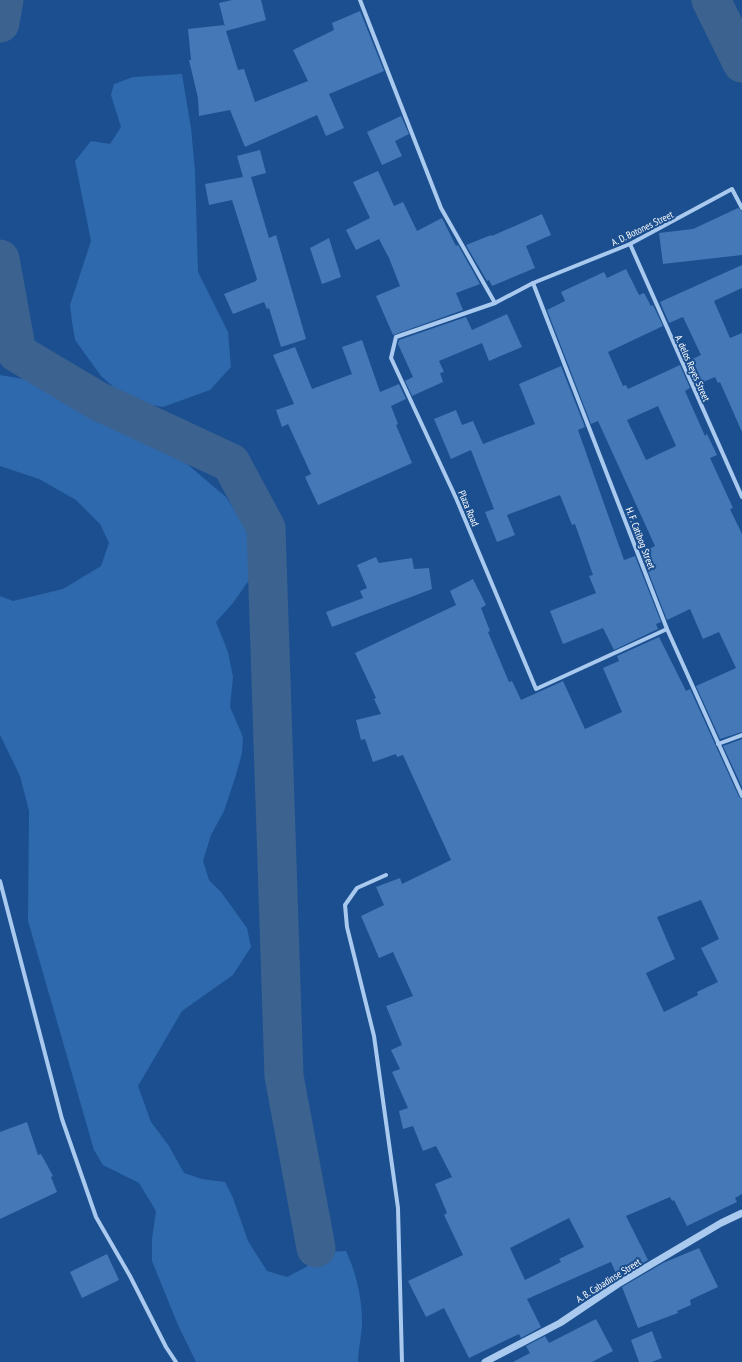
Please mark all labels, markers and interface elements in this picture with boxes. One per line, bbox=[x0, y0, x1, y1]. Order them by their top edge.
street label: A. D. Botones Street bbox=[609, 208, 675, 249]
street label: A. delos Reyes Street bbox=[672, 333, 713, 404]
street label: Plaza Road bbox=[455, 488, 482, 528]
street label: H. F. Catibog Street bbox=[623, 505, 658, 571]
street label: A. B. Cabadinse Street bbox=[573, 1255, 643, 1306]

